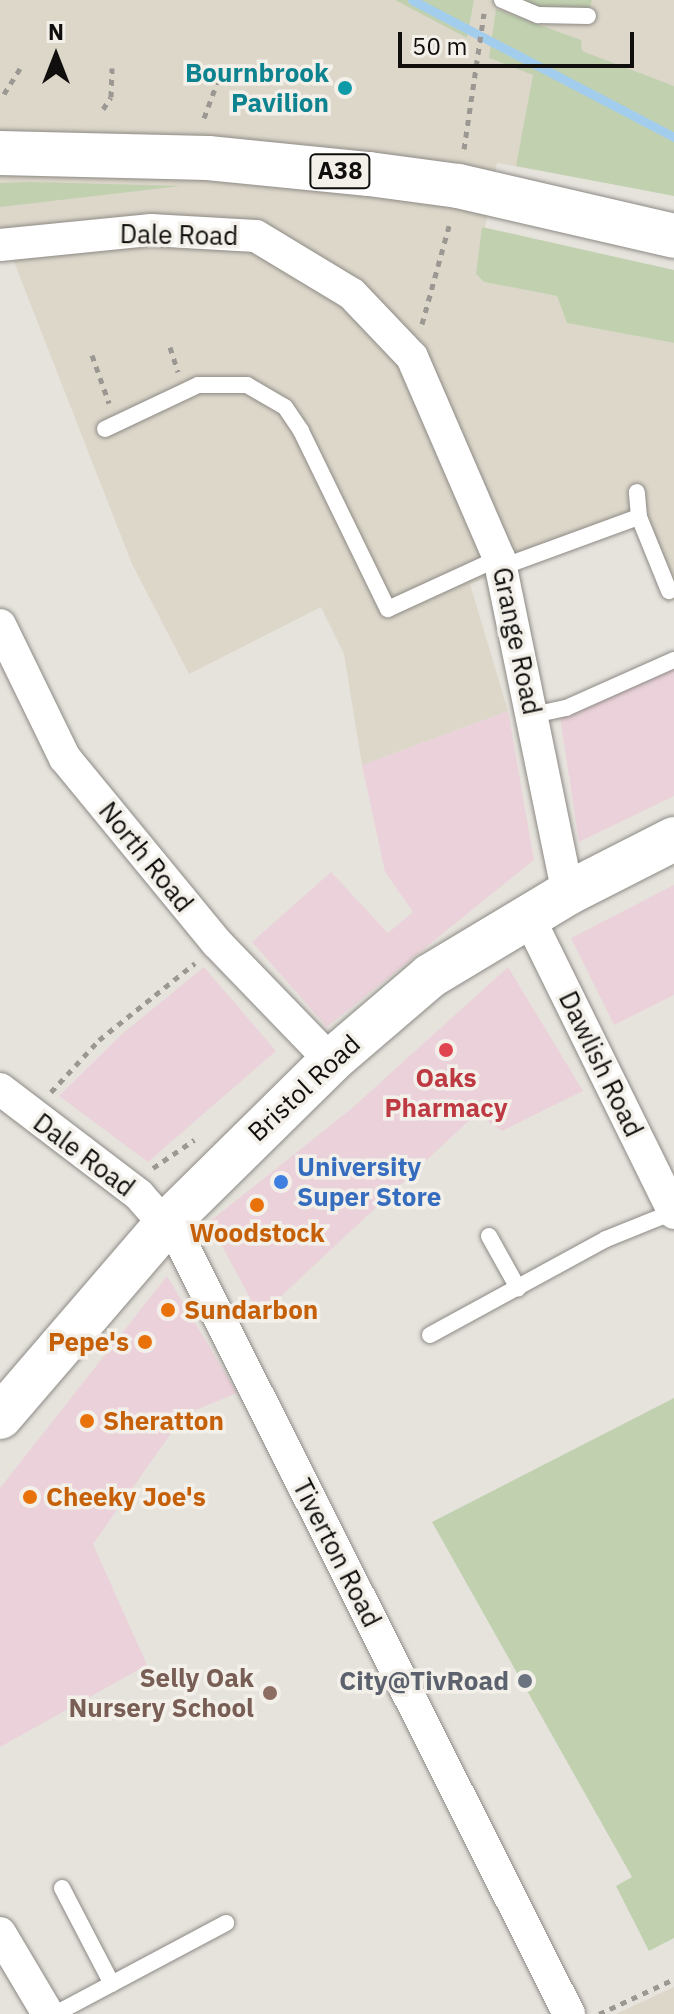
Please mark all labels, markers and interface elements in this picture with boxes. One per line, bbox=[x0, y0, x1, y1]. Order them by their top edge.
north arrow bbox=[16, 16, 96, 96]
scale bar bbox=[402, 16, 638, 66]
text: N bbox=[48, 17, 64, 46]
text: 50 m bbox=[412, 30, 467, 62]
place label: Bournbrook Pavilion bbox=[185, 57, 329, 118]
marker: Bournbrook Pavilion bbox=[336, 79, 354, 97]
road number: A38 bbox=[308, 151, 372, 191]
street label: Dale Road bbox=[119, 218, 239, 252]
street label: Grange Road bbox=[486, 564, 548, 718]
street label: North Road bbox=[92, 796, 200, 918]
street label: Dawlish Road bbox=[552, 986, 650, 1142]
street label: Bristol Road bbox=[241, 1028, 367, 1148]
marker: Oaks Pharmacy bbox=[437, 1041, 455, 1059]
place label: Oaks Pharmacy bbox=[384, 1062, 508, 1124]
street label: Dale Road bbox=[27, 1107, 141, 1203]
place label: University Super Store bbox=[297, 1151, 441, 1212]
marker: University Super Store bbox=[272, 1173, 290, 1191]
marker: Woodstock bbox=[248, 1196, 266, 1214]
place label: Woodstock bbox=[189, 1217, 325, 1249]
place label: Sundarbon bbox=[184, 1294, 318, 1326]
marker: Sundarbon bbox=[159, 1301, 177, 1319]
place label: Pepe's bbox=[48, 1326, 129, 1358]
marker: Pepe's bbox=[136, 1333, 154, 1351]
place label: Sheratton bbox=[103, 1405, 224, 1437]
marker: Sheratton bbox=[78, 1412, 96, 1430]
street label: Tiverton Road bbox=[286, 1474, 388, 1632]
place label: Cheeky Joe's bbox=[46, 1481, 206, 1513]
marker: Cheeky Joe's bbox=[21, 1488, 39, 1506]
place label: Selly Oak Nursery School bbox=[68, 1662, 254, 1724]
place label: City@TivRoad bbox=[339, 1665, 509, 1697]
marker: City@TivRoad bbox=[516, 1672, 534, 1690]
marker: Selly Oak Nursery School bbox=[261, 1684, 279, 1702]

